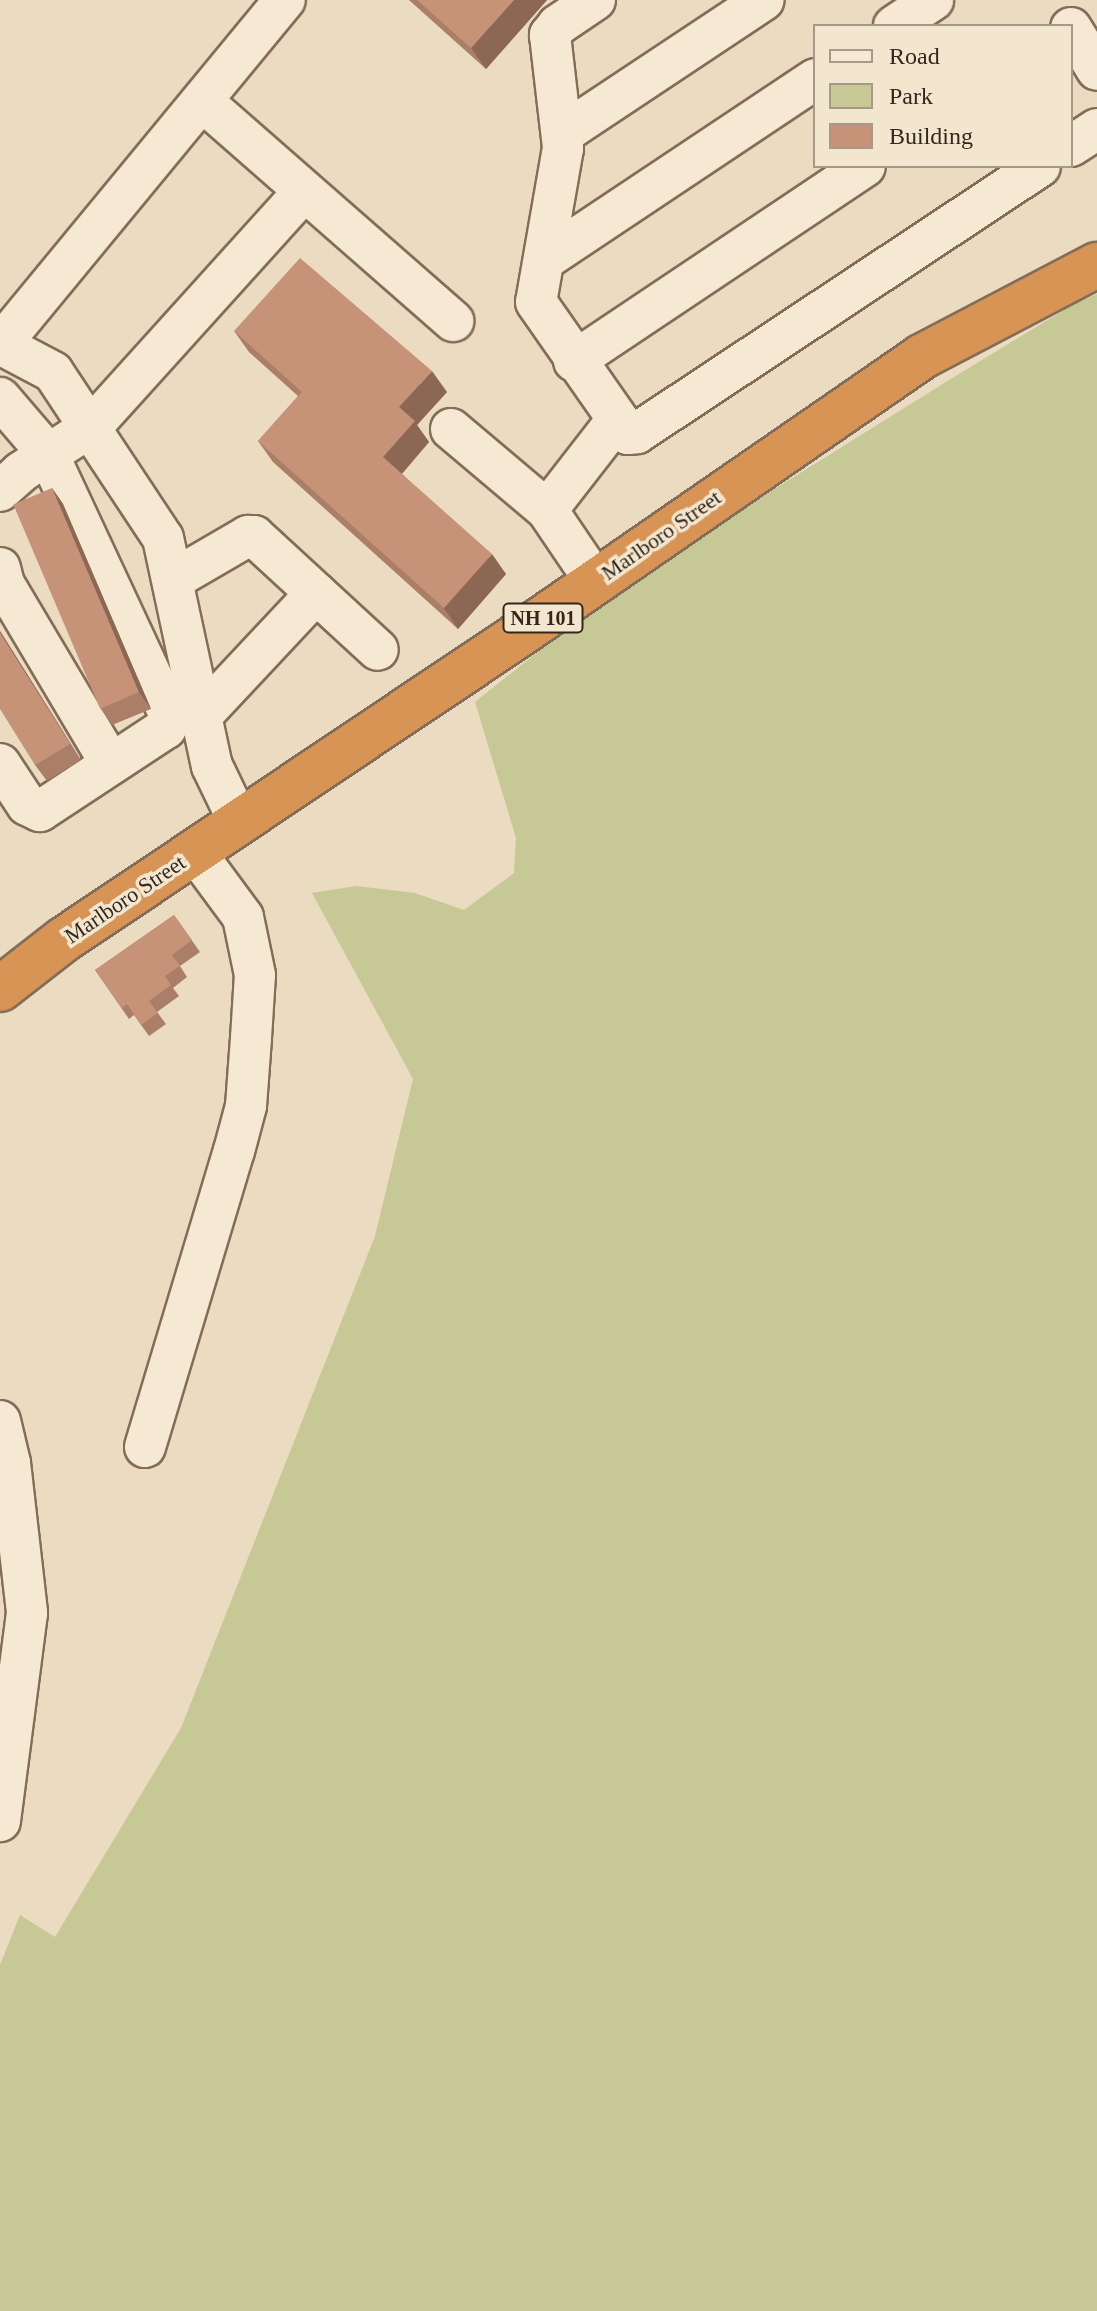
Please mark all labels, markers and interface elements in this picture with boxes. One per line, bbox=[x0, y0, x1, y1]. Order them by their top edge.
legend bbox=[813, 24, 1073, 168]
text: Road bbox=[889, 43, 940, 69]
text: Park bbox=[889, 83, 933, 109]
text: Building bbox=[889, 123, 973, 149]
street label: Marlboro Street bbox=[596, 484, 726, 586]
road number: NH 101 bbox=[501, 602, 585, 634]
street label: Marlboro Street bbox=[60, 849, 190, 949]

